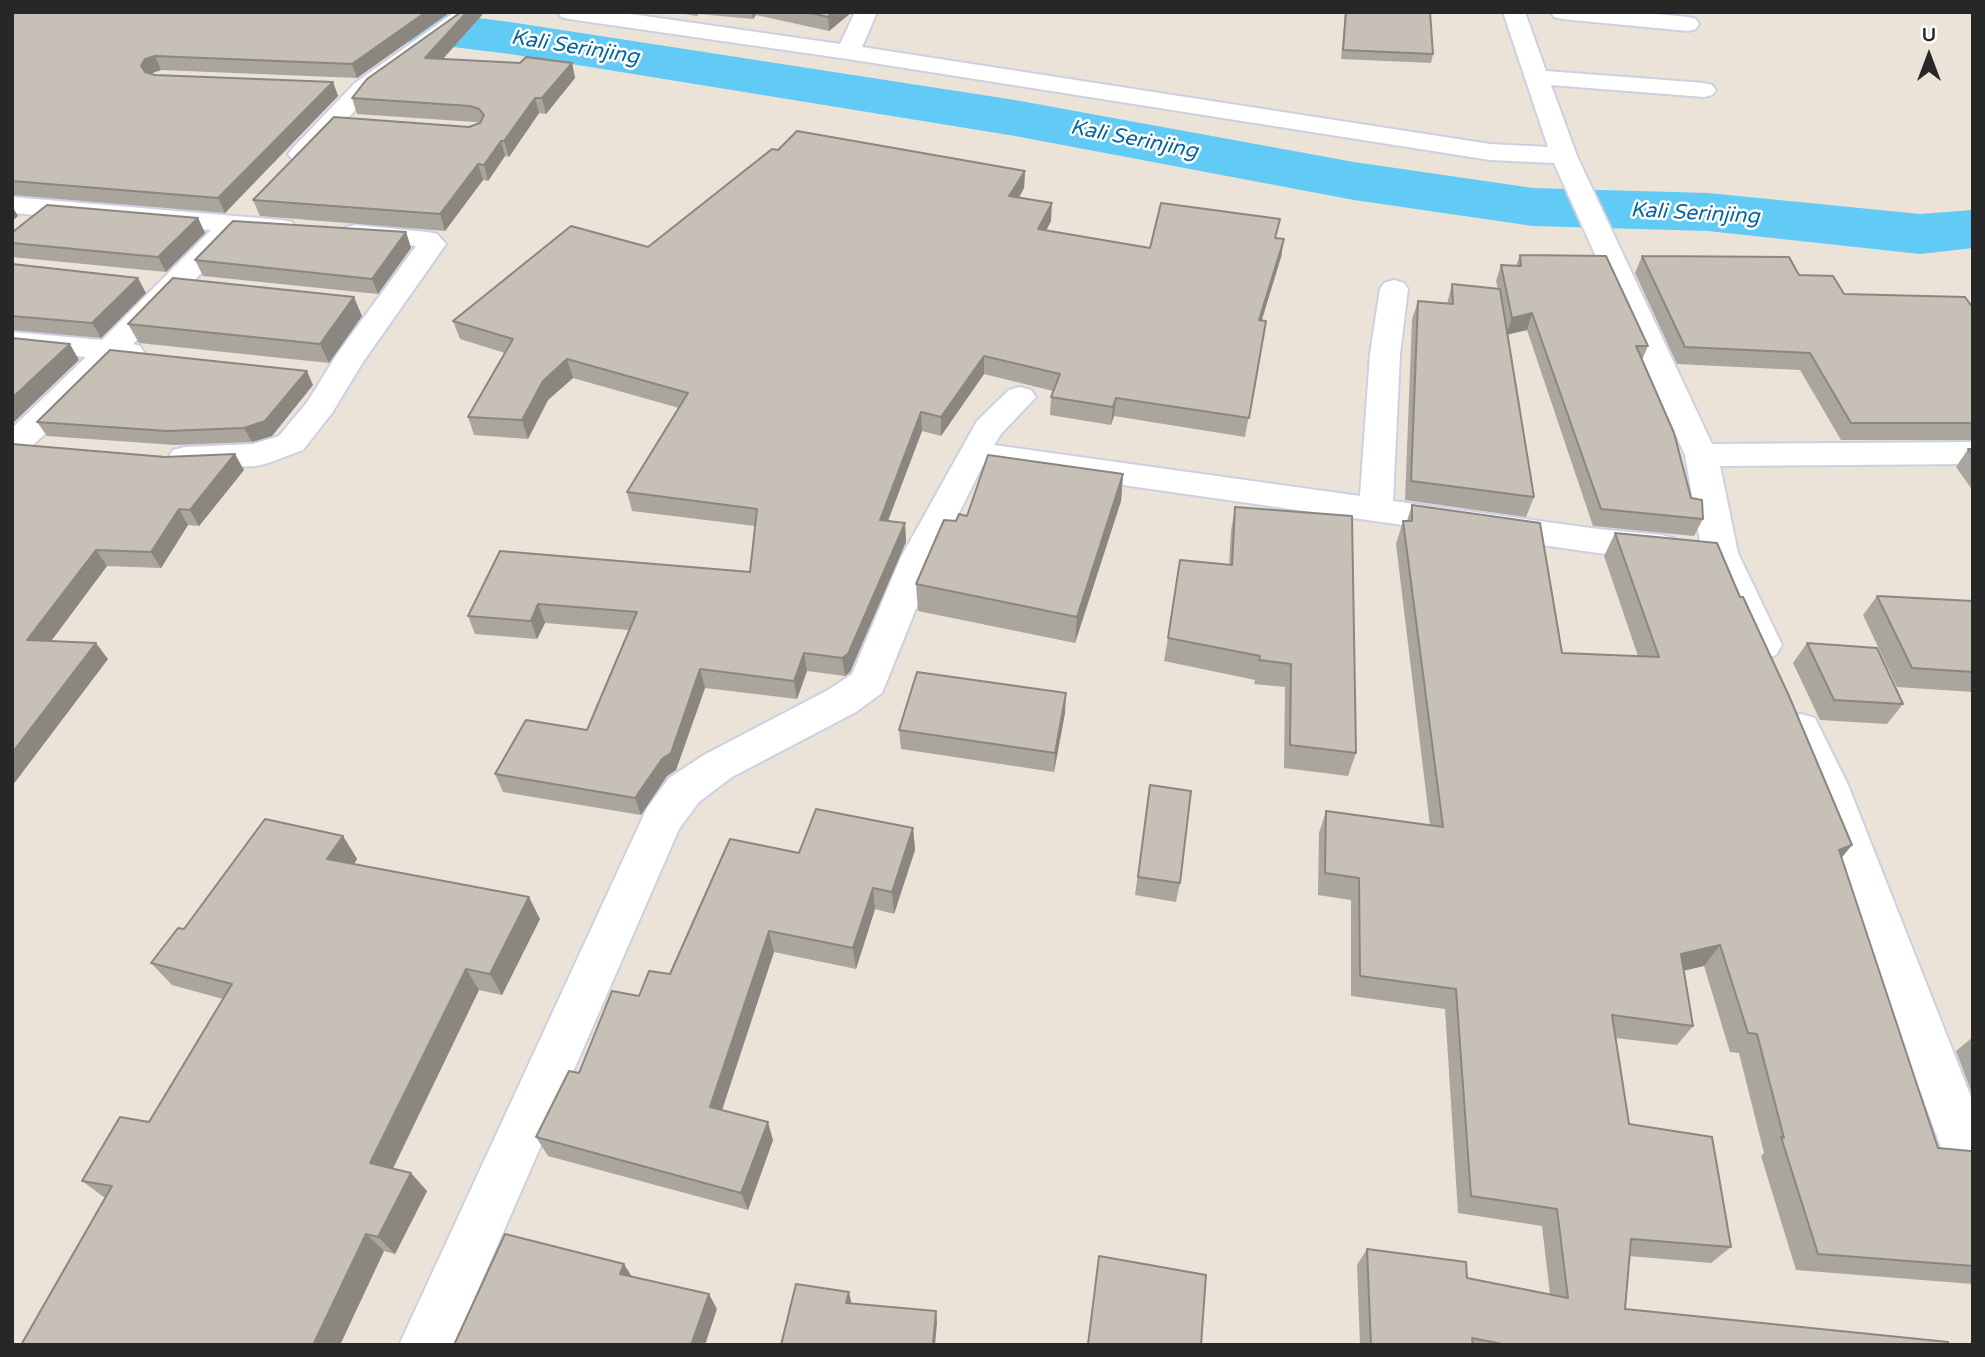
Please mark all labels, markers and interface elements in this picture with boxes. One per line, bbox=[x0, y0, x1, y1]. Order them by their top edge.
north arrow bbox=[1894, 21, 1964, 91]
text: U bbox=[1922, 24, 1936, 46]
water label: Kali Serinjing bbox=[509, 25, 641, 71]
water label: Kali Serinjing bbox=[1068, 115, 1200, 165]
water label: Kali Serinjing bbox=[1630, 198, 1760, 230]

